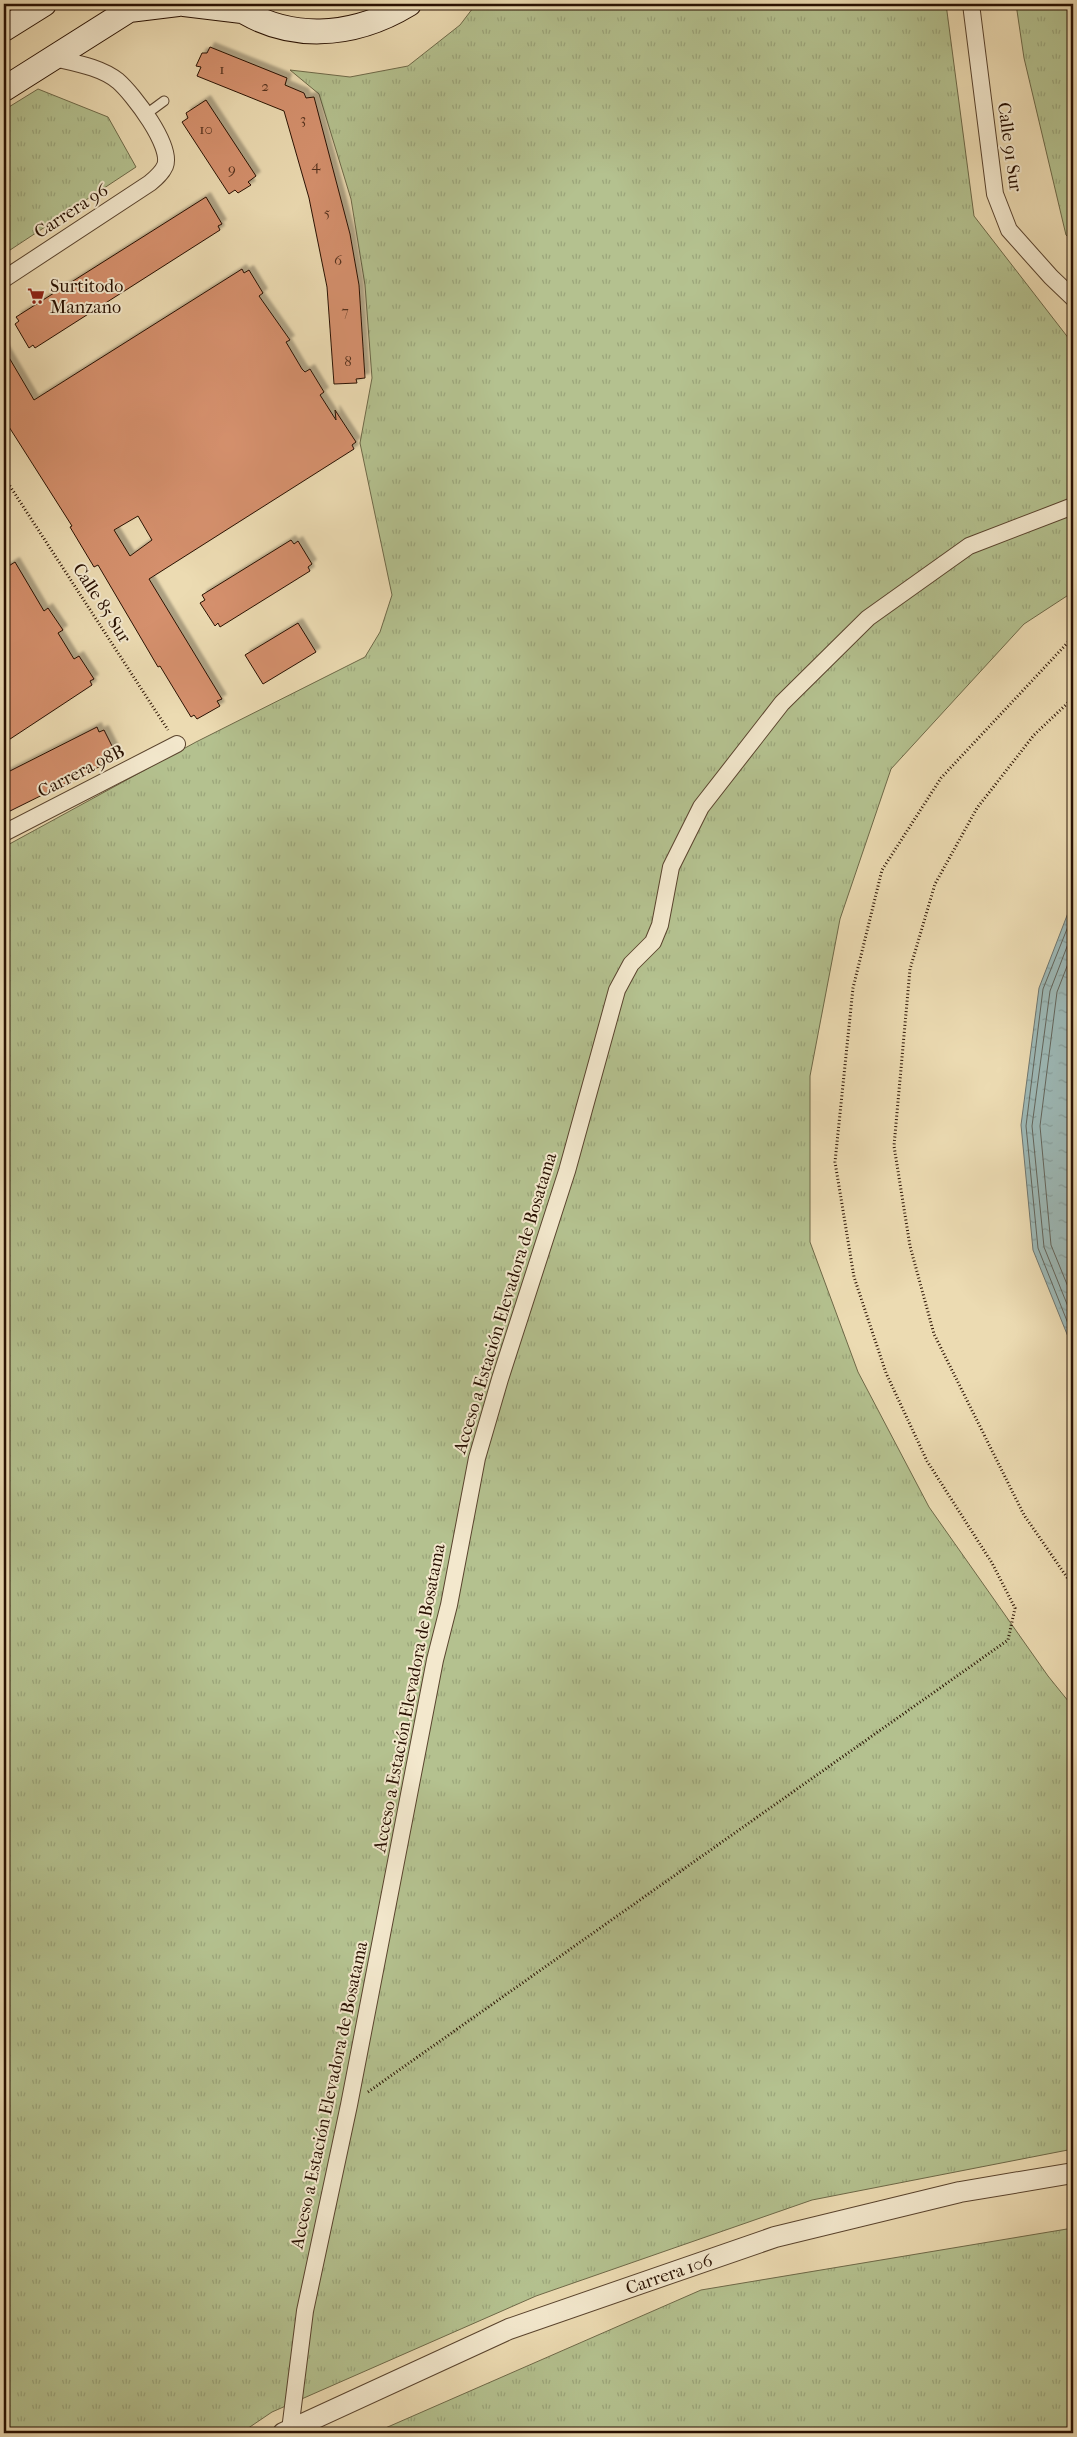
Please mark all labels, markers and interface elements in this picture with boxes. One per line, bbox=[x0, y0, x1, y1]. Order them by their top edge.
house number: 1 bbox=[219, 60, 225, 78]
house number: 2 bbox=[261, 77, 269, 95]
street label: Calle 91 Sur bbox=[993, 101, 1026, 193]
house number: 3 bbox=[300, 110, 306, 128]
house number: 10 bbox=[199, 120, 213, 138]
house number: 4 bbox=[312, 156, 322, 174]
house number: 9 bbox=[228, 160, 236, 178]
street label: Carrera 96 bbox=[31, 180, 112, 243]
house number: 5 bbox=[324, 203, 330, 221]
house number: 6 bbox=[334, 251, 343, 269]
place label: Surtitodo Manzano bbox=[50, 276, 123, 318]
supermarket icon: Surtitodo Manzano bbox=[26, 286, 46, 306]
house number: 7 bbox=[341, 302, 349, 320]
house number: 8 bbox=[344, 352, 352, 370]
street label: Calle 85 Sur bbox=[68, 559, 135, 647]
street label: Carrera 98B bbox=[34, 741, 128, 802]
street label: Acceso a Estación Elevadora de Bosatama bbox=[449, 1149, 562, 1457]
street label: Acceso a Estación Elevadora de Bosatama bbox=[369, 1541, 450, 1855]
street label: Acceso a Estación Elevadora de Bosatama bbox=[286, 1939, 373, 2252]
street label: Carrera 106 bbox=[623, 2250, 716, 2299]

